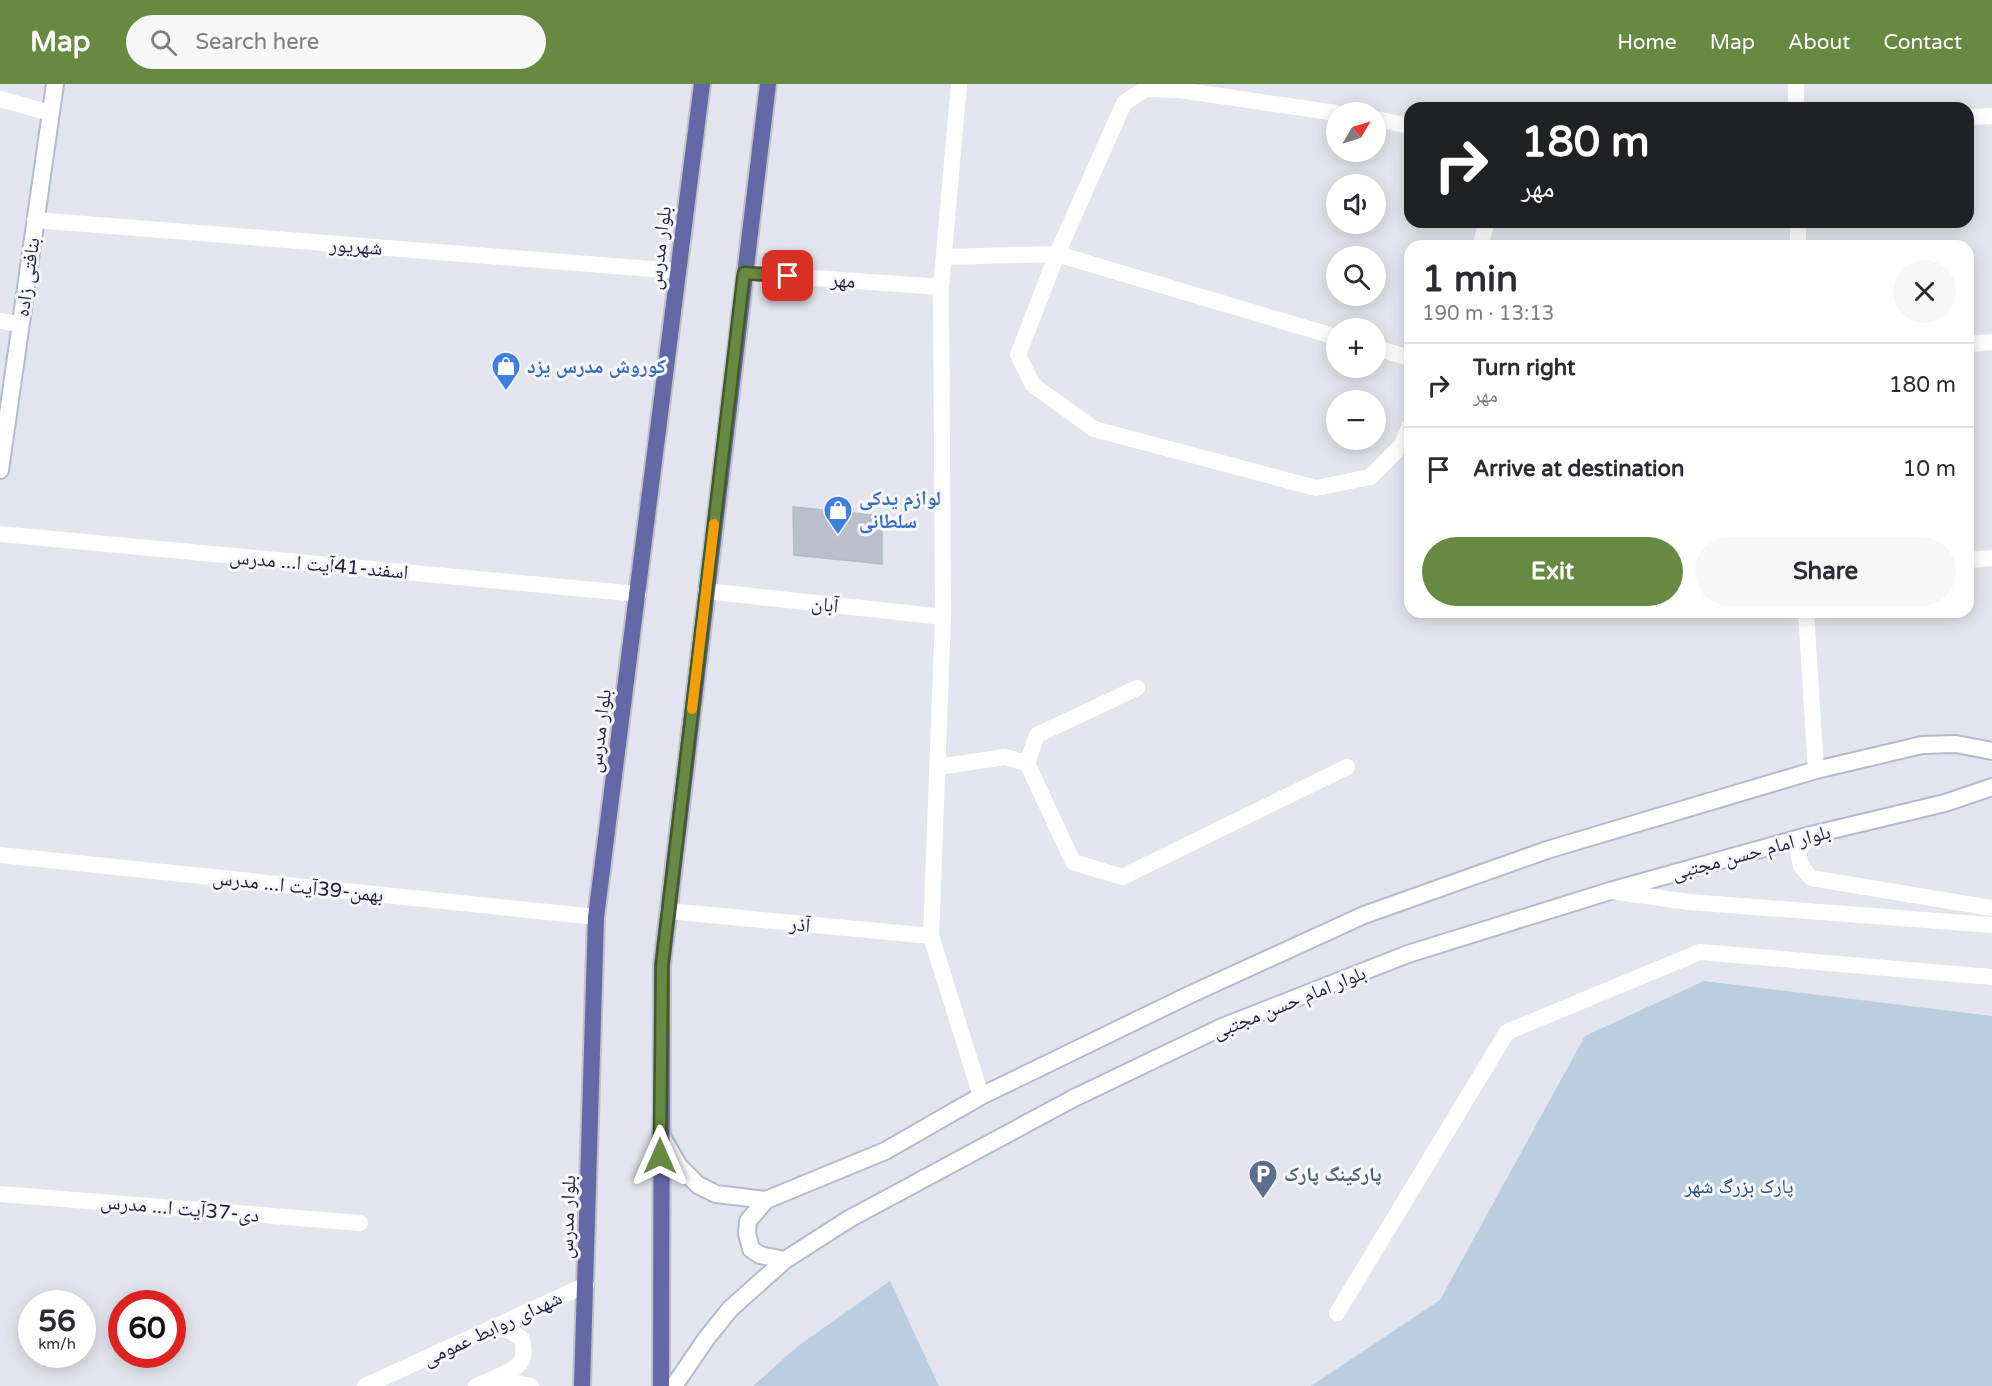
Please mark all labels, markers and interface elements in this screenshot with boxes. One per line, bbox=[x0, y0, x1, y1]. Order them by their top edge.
search box bbox=[126, 15, 546, 69]
text: Map bbox=[30, 25, 90, 59]
icon: search bbox=[147, 26, 180, 59]
text: Search here bbox=[195, 29, 319, 55]
text: Home bbox=[1617, 30, 1677, 55]
text: Map bbox=[1710, 30, 1755, 55]
text: About bbox=[1788, 30, 1850, 55]
text: Contact bbox=[1883, 30, 1962, 55]
north arrow bbox=[1326, 102, 1386, 162]
map controls bbox=[1326, 102, 1386, 450]
text: 180 m bbox=[1521, 117, 1650, 168]
icon: right bbox=[1422, 126, 1500, 204]
text: مهر bbox=[1521, 172, 1555, 205]
button: sound bbox=[1326, 174, 1386, 234]
street label: بلوار مدرس bbox=[643, 205, 677, 291]
street label: شهریور bbox=[328, 233, 383, 261]
street label: بنافتی زاده bbox=[11, 236, 45, 318]
button: search bbox=[1326, 246, 1386, 306]
pin bbox=[762, 250, 813, 301]
text: 1 min bbox=[1422, 258, 1518, 301]
icon: arrive bbox=[771, 259, 804, 292]
button: close bbox=[1893, 260, 1956, 323]
street label: مهر bbox=[829, 268, 856, 294]
text: 190 m · 13:13 bbox=[1422, 302, 1554, 326]
button: + bbox=[1326, 318, 1386, 378]
shop icon: کوروش مدرس یزد bbox=[490, 350, 522, 392]
place label: کوروش مدرس یزد bbox=[527, 355, 666, 379]
text: Turn right bbox=[1473, 355, 1575, 381]
icon: right bbox=[1422, 369, 1455, 402]
text: 180 m bbox=[1889, 372, 1956, 398]
text: مهر bbox=[1473, 384, 1498, 408]
button: − bbox=[1326, 390, 1386, 450]
icon: arrive bbox=[1422, 453, 1455, 486]
text: Arrive at destination bbox=[1473, 456, 1684, 482]
text: 10 m bbox=[1902, 456, 1956, 482]
place label: لوازم یدکی سلطانی bbox=[859, 487, 941, 534]
shop icon: لوازم یدکی سلطانی bbox=[822, 494, 854, 536]
button: Exit bbox=[1422, 537, 1683, 606]
button: Share bbox=[1695, 537, 1956, 606]
street label: اسفند-41آیت ا... مدرس bbox=[228, 545, 409, 585]
street label: آبان bbox=[810, 592, 841, 618]
street label: بلوار مدرس bbox=[583, 688, 617, 774]
street label: بلوار امام حسن مجتبی bbox=[1669, 820, 1834, 887]
street label: بهمن-39آیت ا... مدرس bbox=[211, 866, 385, 908]
street label: آذر bbox=[788, 912, 812, 938]
street label: بلوار امام حسن مجتبی bbox=[1209, 961, 1370, 1046]
position arrow bbox=[628, 1124, 692, 1188]
parking icon: پارکینگ پارک bbox=[1247, 1158, 1279, 1200]
place label: پارکینگ پارک bbox=[1284, 1163, 1382, 1187]
street label: بلوار مدرس bbox=[555, 1175, 581, 1259]
park label: پارک بزرگ شهر bbox=[1683, 1175, 1794, 1199]
street label: دی-37آیت ا... مدرس bbox=[100, 1190, 260, 1228]
street label: شهدای روابط عمومی bbox=[419, 1286, 566, 1372]
speed limit sign: 60 bbox=[108, 1290, 186, 1368]
text: 56 bbox=[38, 1303, 76, 1340]
text: km/h bbox=[38, 1335, 76, 1353]

